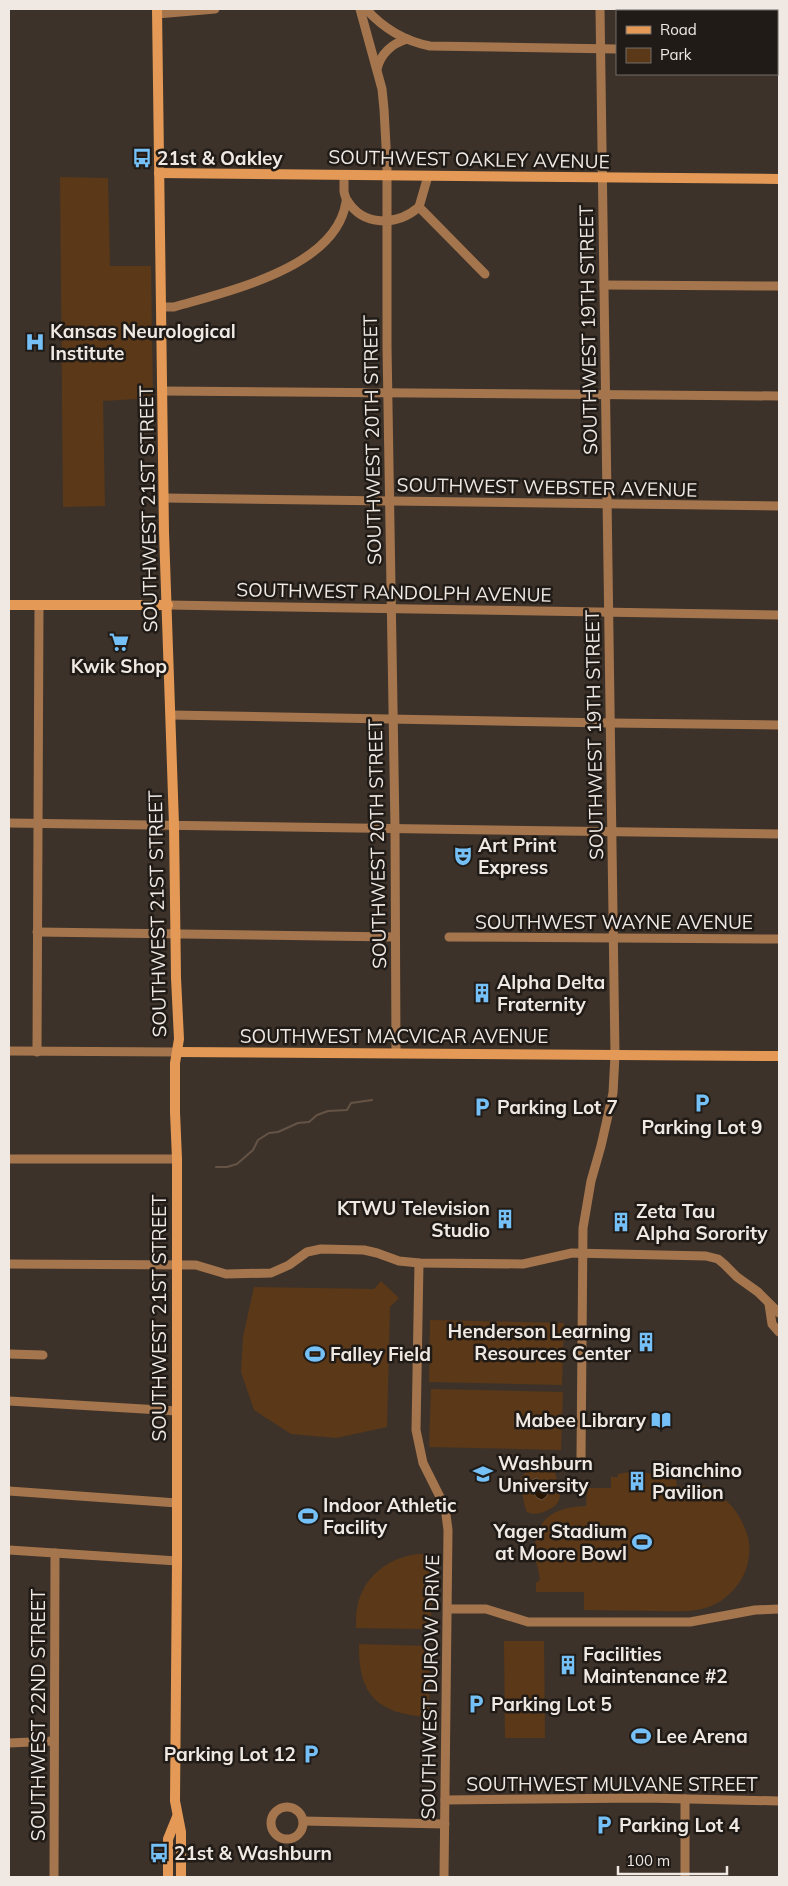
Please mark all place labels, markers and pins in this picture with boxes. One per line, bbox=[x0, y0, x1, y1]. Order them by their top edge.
place label: 21st & Oakley bbox=[157, 146, 283, 170]
bus stop icon: 21st & Oakley bbox=[131, 147, 153, 169]
place label: Kansas Neurological Institute bbox=[50, 319, 236, 365]
hospital icon: Kansas Neurological Institute bbox=[24, 331, 46, 353]
supermarket icon: Kwik Shop bbox=[108, 631, 130, 653]
place label: Kwik Shop bbox=[71, 654, 167, 678]
place label: Art Print Express bbox=[478, 833, 556, 879]
theatre icon: Art Print Express bbox=[452, 845, 474, 867]
place label: Alpha Delta Fraternity bbox=[497, 970, 605, 1016]
building icon: Alpha Delta Fraternity bbox=[471, 982, 493, 1004]
parking icon: Parking Lot 9 bbox=[691, 1092, 713, 1114]
place label: Parking Lot 7 bbox=[497, 1095, 618, 1119]
parking icon: Parking Lot 7 bbox=[471, 1096, 493, 1118]
place label: Parking Lot 9 bbox=[642, 1115, 762, 1139]
place label: KTWU Television Studio bbox=[337, 1196, 490, 1242]
place label: Zeta Tau Alpha Sorority bbox=[636, 1199, 768, 1245]
building icon: KTWU Television Studio bbox=[494, 1208, 516, 1230]
building icon: Zeta Tau Alpha Sorority bbox=[610, 1211, 632, 1233]
place label: Henderson Learning Resources Center bbox=[448, 1319, 632, 1365]
building icon: Henderson Learning Resources Center bbox=[635, 1331, 657, 1353]
place label: Falley Field bbox=[330, 1342, 431, 1366]
sports icon: Falley Field bbox=[304, 1343, 326, 1365]
place label: Mabee Library bbox=[515, 1408, 647, 1432]
library icon: Mabee Library bbox=[650, 1409, 672, 1431]
place label: Washburn University bbox=[498, 1451, 593, 1497]
place label: Bianchino Pavilion bbox=[652, 1458, 742, 1504]
school or university icon: Washburn University bbox=[472, 1463, 494, 1485]
building icon: Bianchino Pavilion bbox=[626, 1470, 648, 1492]
place label: Indoor Athletic Facility bbox=[323, 1493, 457, 1539]
sports icon: Indoor Athletic Facility bbox=[297, 1505, 319, 1527]
place label: Yager Stadium at Moore Bowl bbox=[493, 1519, 627, 1565]
sports icon: Yager Stadium at Moore Bowl bbox=[631, 1531, 653, 1553]
place label: Facilities Maintenance #2 bbox=[583, 1642, 728, 1688]
building icon: Facilities Maintenance #2 bbox=[557, 1654, 579, 1676]
place label: Parking Lot 5 bbox=[491, 1692, 612, 1716]
parking icon: Parking Lot 5 bbox=[465, 1693, 487, 1715]
place label: Lee Arena bbox=[656, 1724, 748, 1748]
sports icon: Lee Arena bbox=[630, 1725, 652, 1747]
place label: Parking Lot 12 bbox=[164, 1742, 296, 1766]
parking icon: Parking Lot 12 bbox=[300, 1743, 322, 1765]
place label: Parking Lot 4 bbox=[619, 1813, 740, 1837]
parking icon: Parking Lot 4 bbox=[593, 1814, 615, 1836]
place label: 21st & Washburn bbox=[174, 1841, 332, 1865]
bus stop icon: 21st & Washburn bbox=[148, 1842, 170, 1864]

